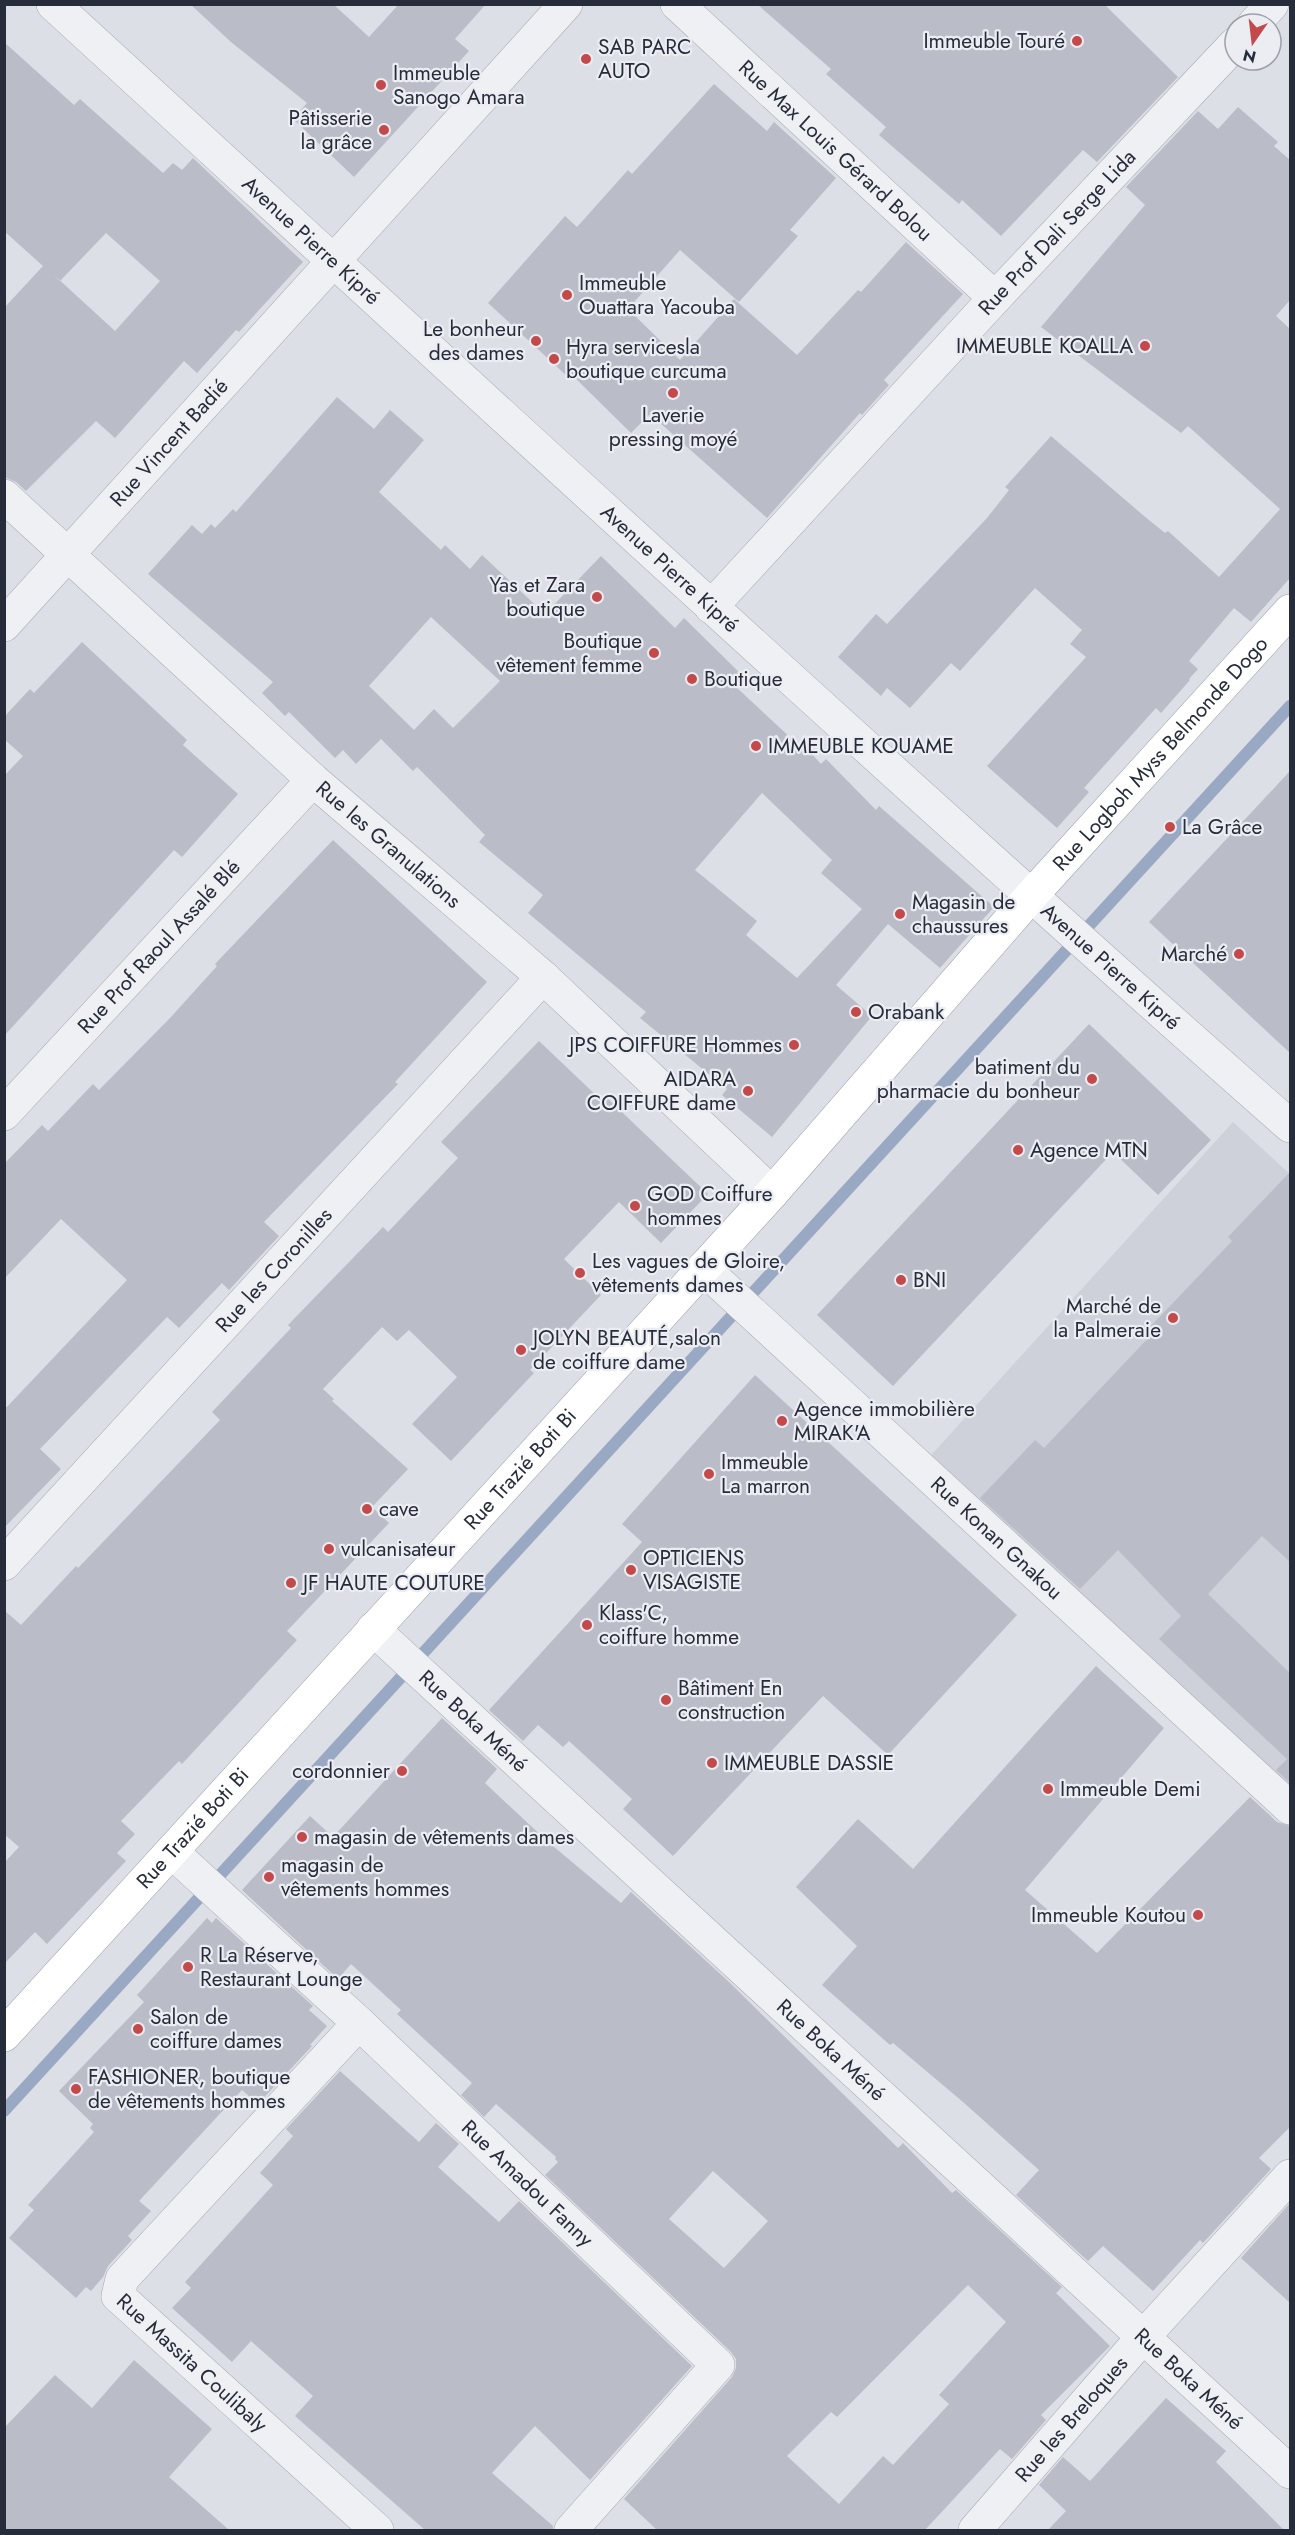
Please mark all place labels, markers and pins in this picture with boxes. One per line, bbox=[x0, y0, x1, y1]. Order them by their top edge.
place label: Immeuble Touré bbox=[923, 26, 1065, 56]
place label: SAB PARC AUTO bbox=[598, 32, 691, 86]
marker: Immeuble Touré bbox=[1070, 34, 1084, 48]
marker: SAB PARC AUTO bbox=[579, 52, 593, 66]
place label: Immeuble Sanogo Amara bbox=[393, 58, 524, 112]
marker: Immeuble Sanogo Amara bbox=[374, 78, 388, 92]
place label: Pâtisserie la grâce bbox=[289, 103, 372, 157]
marker: Pâtisserie la grâce bbox=[377, 123, 391, 137]
place label: Immeuble Ouattara Yacouba bbox=[579, 268, 735, 322]
marker: Immeuble Ouattara Yacouba bbox=[560, 288, 574, 302]
place label: Le bonheur des dames bbox=[423, 314, 525, 368]
place label: IMMEUBLE KOALLA bbox=[956, 331, 1133, 361]
place label: Hyra servicesla boutique curcuma bbox=[566, 332, 727, 386]
marker: Le bonheur des dames bbox=[529, 334, 543, 348]
marker: IMMEUBLE KOALLA bbox=[1138, 339, 1152, 353]
marker: Hyra servicesla boutique curcuma bbox=[547, 352, 561, 366]
marker: Laverie pressing moyé bbox=[666, 386, 680, 400]
place label: Laverie pressing moyé bbox=[609, 400, 737, 454]
place label: Yas et Zara boutique bbox=[489, 570, 585, 624]
marker: Yas et Zara boutique bbox=[590, 590, 604, 604]
place label: Boutique vêtement femme bbox=[496, 626, 642, 680]
marker: Boutique vêtement femme bbox=[647, 646, 661, 660]
place label: Boutique bbox=[704, 664, 783, 694]
marker: Boutique bbox=[685, 672, 699, 686]
place label: IMMEUBLE KOUAME bbox=[768, 731, 954, 761]
marker: IMMEUBLE KOUAME bbox=[749, 739, 763, 753]
place label: La Grâce bbox=[1182, 812, 1263, 842]
marker: La Grâce bbox=[1163, 820, 1177, 834]
place label: Magasin de chaussures bbox=[912, 887, 1015, 941]
marker: Magasin de chaussures bbox=[893, 907, 907, 921]
place label: Marché bbox=[1161, 939, 1227, 969]
marker: Marché bbox=[1232, 947, 1246, 961]
place label: Orabank bbox=[868, 997, 945, 1027]
marker: Orabank bbox=[849, 1005, 863, 1019]
place label: JPS COIFFURE Hommes bbox=[566, 1030, 782, 1060]
marker: JPS COIFFURE Hommes bbox=[787, 1038, 801, 1052]
place label: batiment du pharmacie du bonheur bbox=[877, 1052, 1081, 1106]
place label: AIDARA COIFFURE dame bbox=[587, 1064, 736, 1118]
marker: batiment du pharmacie du bonheur bbox=[1085, 1072, 1099, 1086]
marker: AIDARA COIFFURE dame bbox=[741, 1084, 755, 1098]
place label: Agence MTN bbox=[1030, 1135, 1148, 1165]
marker: Agence MTN bbox=[1011, 1143, 1025, 1157]
place label: GOD Coiffure hommes bbox=[647, 1179, 773, 1233]
marker: GOD Coiffure hommes bbox=[628, 1199, 642, 1213]
place label: Les vagues de Gloire, vêtements dames bbox=[592, 1246, 785, 1300]
place label: BNI bbox=[913, 1265, 946, 1295]
marker: Les vagues de Gloire, vêtements dames bbox=[573, 1266, 587, 1280]
marker: BNI bbox=[894, 1273, 908, 1287]
place label: Marché de la Palmeraie bbox=[1053, 1291, 1161, 1345]
marker: Marché de la Palmeraie bbox=[1166, 1311, 1180, 1325]
place label: JOLYN BEAUTÉ,salon de coiffure dame bbox=[530, 1323, 721, 1377]
marker: JOLYN BEAUTÉ,salon de coiffure dame bbox=[514, 1343, 528, 1357]
place label: Agence immobilière MIRAK'A bbox=[794, 1394, 975, 1448]
marker: Agence immobilière MIRAK'A bbox=[775, 1414, 789, 1428]
place label: Immeuble La marron bbox=[721, 1447, 810, 1501]
marker: Immeuble La marron bbox=[702, 1467, 716, 1481]
place label: cave bbox=[379, 1494, 419, 1524]
marker: cave bbox=[360, 1502, 374, 1516]
place label: vulcanisateur bbox=[341, 1534, 456, 1564]
marker: vulcanisateur bbox=[322, 1542, 336, 1556]
place label: OPTICIENS VISAGISTE bbox=[643, 1543, 744, 1597]
marker: OPTICIENS VISAGISTE bbox=[624, 1563, 638, 1577]
place label: JF HAUTE COUTURE bbox=[300, 1568, 485, 1598]
marker: JF HAUTE COUTURE bbox=[284, 1576, 298, 1590]
place label: Klass'C, coiffure homme bbox=[599, 1598, 739, 1652]
marker: Klass'C, coiffure homme bbox=[580, 1618, 594, 1632]
place label: Bâtiment En construction bbox=[678, 1673, 785, 1727]
marker: Bâtiment En construction bbox=[659, 1693, 673, 1707]
place label: IMMEUBLE DASSIE bbox=[724, 1748, 894, 1778]
place label: cordonnier bbox=[292, 1756, 391, 1786]
marker: IMMEUBLE DASSIE bbox=[705, 1756, 719, 1770]
marker: cordonnier bbox=[395, 1764, 409, 1778]
place label: Immeuble Demi bbox=[1060, 1774, 1201, 1804]
marker: Immeuble Demi bbox=[1041, 1782, 1055, 1796]
place label: magasin de vêtements dames bbox=[314, 1822, 574, 1852]
marker: magasin de vêtements dames bbox=[295, 1830, 309, 1844]
place label: magasin de vêtements hommes bbox=[281, 1850, 449, 1904]
marker: magasin de vêtements hommes bbox=[262, 1870, 276, 1884]
place label: Immeuble Koutou bbox=[1031, 1900, 1186, 1930]
marker: Immeuble Koutou bbox=[1191, 1908, 1205, 1922]
place label: R La Réserve, Restaurant Lounge bbox=[200, 1940, 363, 1994]
marker: R La Réserve, Restaurant Lounge bbox=[181, 1960, 195, 1974]
place label: Salon de coiffure dames bbox=[150, 2002, 282, 2056]
marker: Salon de coiffure dames bbox=[131, 2022, 145, 2036]
place label: FASHIONER, boutique de vêtements hommes bbox=[88, 2062, 290, 2116]
marker: FASHIONER, boutique de vêtements hommes bbox=[69, 2082, 83, 2096]

